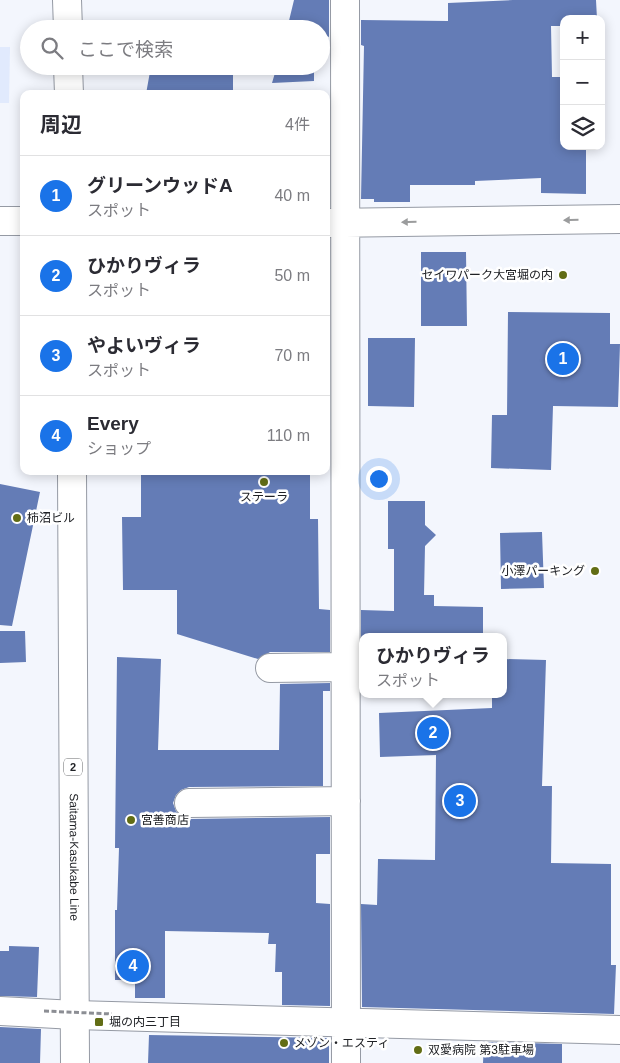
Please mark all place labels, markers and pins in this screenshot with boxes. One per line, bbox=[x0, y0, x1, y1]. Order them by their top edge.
place label: セイワパーク大宮堀の内 bbox=[421, 268, 553, 282]
marker: セイワパーク大宮堀の内 bbox=[557, 269, 569, 281]
pin: 1 bbox=[547, 340, 579, 378]
marker: ステーラ bbox=[258, 476, 270, 488]
place label: ステーラ bbox=[240, 490, 288, 504]
place label: 柿沼ビル bbox=[27, 511, 75, 525]
marker: 柿沼ビル bbox=[11, 512, 23, 524]
place label: 小澤パーキング bbox=[501, 564, 585, 578]
marker: 小澤パーキング bbox=[589, 565, 601, 577]
pin: 2 bbox=[417, 714, 449, 752]
pin: 3 bbox=[444, 782, 476, 820]
place label: 宮善商店 bbox=[141, 813, 189, 827]
marker: 宮善商店 bbox=[125, 814, 137, 826]
pin: 4 bbox=[117, 947, 149, 985]
place label: 堀の内三丁目 bbox=[109, 1015, 181, 1029]
marker: 堀の内三丁目 bbox=[93, 1016, 105, 1028]
place label: メゾン・エスティ bbox=[294, 1036, 389, 1050]
marker: メゾン・エスティ bbox=[278, 1037, 290, 1049]
place label: 双愛病院 第3駐車場 bbox=[428, 1043, 534, 1057]
marker: 双愛病院 第3駐車場 bbox=[412, 1044, 424, 1056]

